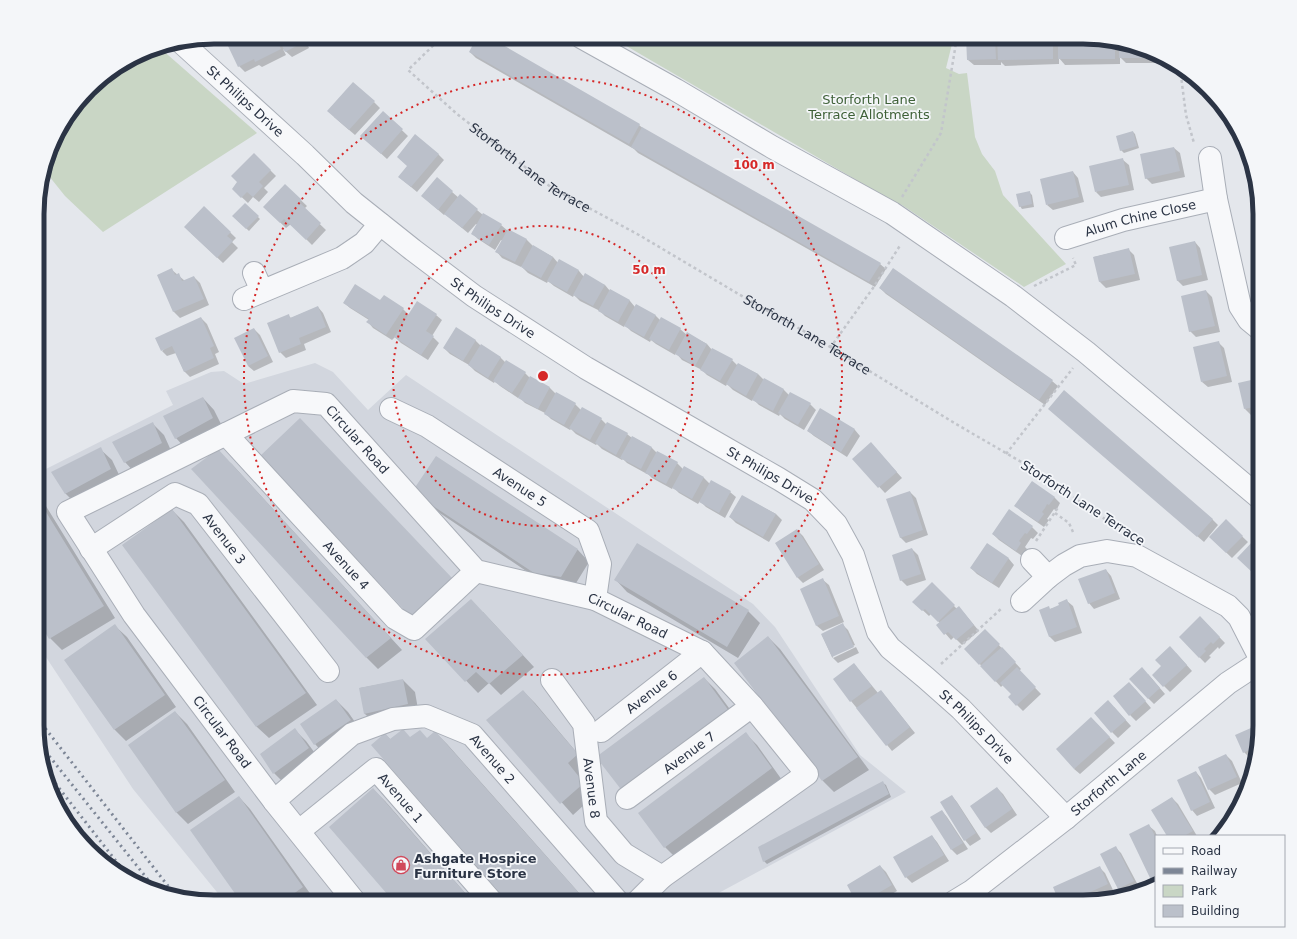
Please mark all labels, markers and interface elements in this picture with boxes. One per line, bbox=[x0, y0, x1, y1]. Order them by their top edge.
street label: St Philips Drive bbox=[204, 62, 287, 140]
park label: Storforth Lane Terrace Allotments bbox=[807, 92, 930, 122]
street label: Storforth Lane Terrace bbox=[467, 119, 593, 215]
text: 100 m bbox=[733, 158, 775, 172]
street label: Alum Chine Close bbox=[1083, 196, 1197, 239]
text: 50 m bbox=[632, 263, 666, 277]
street label: St Philips Drive bbox=[448, 274, 538, 341]
street label: Storforth Lane Terrace bbox=[741, 291, 874, 378]
centre of rings bbox=[536, 369, 550, 383]
street label: Circular Road bbox=[323, 402, 392, 477]
street label: St Philips Drive bbox=[724, 443, 817, 506]
street label: Storforth Lane Terrace bbox=[1018, 457, 1148, 549]
street label: Avenue 5 bbox=[491, 464, 550, 510]
street label: Avenue 3 bbox=[200, 510, 249, 567]
street label: Avenue 4 bbox=[320, 538, 372, 593]
street label: Circular Road bbox=[587, 590, 670, 641]
street label: Avenue 6 bbox=[623, 667, 680, 716]
street label: St Philips Drive bbox=[937, 686, 1017, 766]
street label: Circular Road bbox=[190, 693, 254, 771]
street label: Avenue 7 bbox=[660, 728, 718, 776]
street label: Avenue 2 bbox=[467, 731, 518, 787]
street label: Storforth Lane bbox=[1067, 747, 1149, 819]
street label: Avenue 8 bbox=[581, 757, 603, 819]
street label: Avenue 1 bbox=[375, 770, 427, 826]
legend bbox=[1155, 835, 1285, 927]
text: Road bbox=[1191, 844, 1221, 858]
place label: Ashgate Hospice Furniture Store bbox=[414, 851, 537, 881]
shop icon: Ashgate Hospice Furniture Store bbox=[391, 855, 411, 875]
text: Railway bbox=[1191, 864, 1237, 878]
text: Park bbox=[1191, 884, 1217, 898]
text: Building bbox=[1191, 904, 1240, 918]

